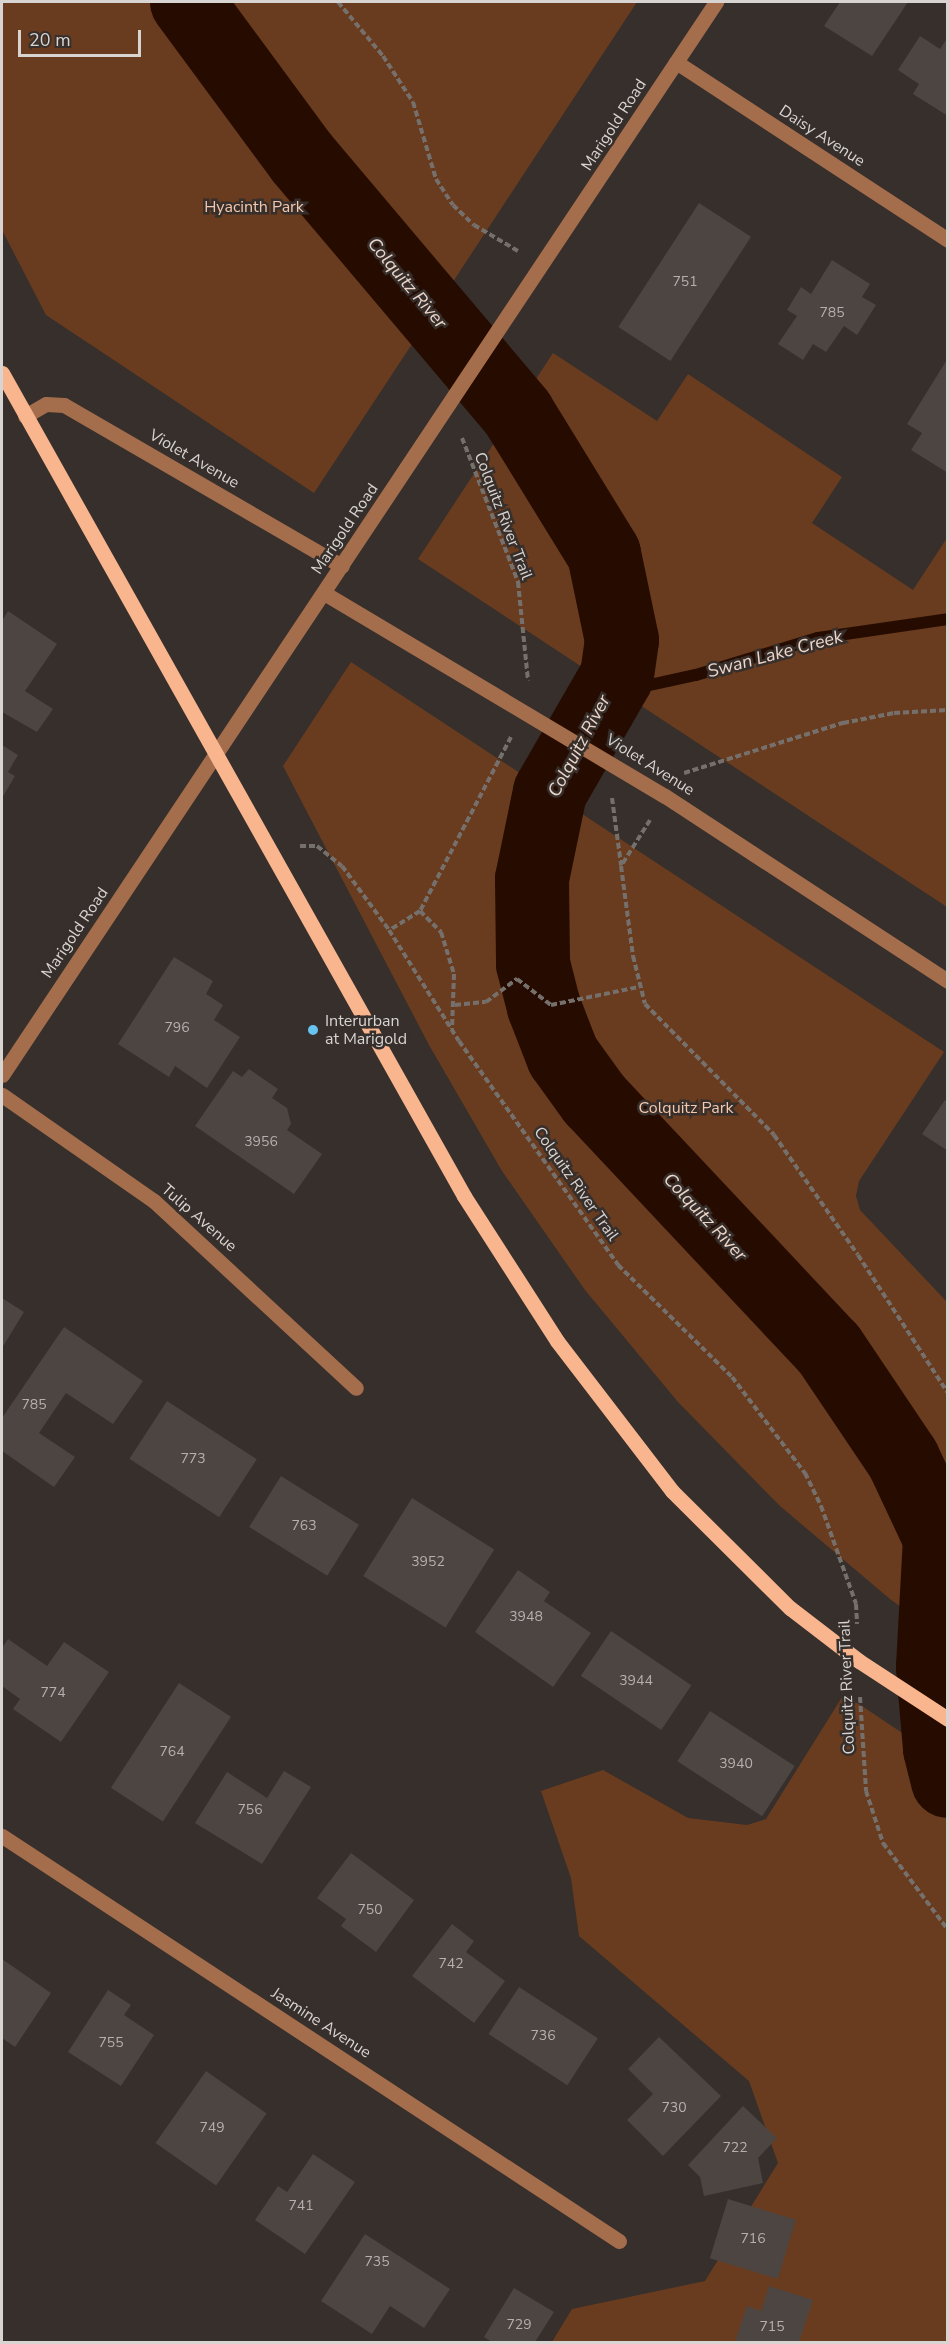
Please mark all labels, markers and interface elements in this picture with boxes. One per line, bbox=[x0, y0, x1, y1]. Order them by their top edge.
scale bar bbox=[21, 18, 144, 56]
text: 20 m bbox=[29, 28, 71, 52]
street label: Marigold Road bbox=[577, 76, 651, 174]
street label: Daisy Avenue bbox=[776, 101, 868, 171]
park label: Hyacinth Park bbox=[204, 197, 304, 217]
water label: Colquitz River bbox=[363, 233, 451, 333]
house number: 751 bbox=[672, 274, 698, 290]
house number: 785 bbox=[819, 305, 845, 321]
street label: Violet Avenue bbox=[145, 425, 243, 493]
street label: Colquitz River Trail bbox=[470, 450, 536, 582]
street label: Marigold Road bbox=[308, 480, 382, 578]
water label: Swan Lake Creek bbox=[705, 626, 845, 682]
water label: Colquitz River bbox=[543, 691, 615, 801]
street label: Violet Avenue bbox=[602, 730, 698, 800]
street label: Marigold Road bbox=[38, 884, 112, 982]
place label: Interurban at Marigold bbox=[325, 1011, 407, 1049]
house number: 796 bbox=[164, 1020, 190, 1036]
marker: Interurban at Marigold bbox=[306, 1023, 320, 1037]
park label: Colquitz Park bbox=[639, 1098, 733, 1118]
street label: Colquitz River Trail bbox=[529, 1123, 623, 1245]
house number: 3956 bbox=[244, 1134, 278, 1150]
water label: Colquitz River bbox=[659, 1169, 751, 1265]
street label: Tulip Avenue bbox=[157, 1180, 241, 1256]
house number: 785 bbox=[21, 1397, 47, 1413]
house number: 773 bbox=[180, 1451, 206, 1467]
house number: 763 bbox=[291, 1518, 317, 1534]
house number: 3952 bbox=[411, 1554, 445, 1570]
house number: 3948 bbox=[509, 1609, 543, 1625]
street label: Colquitz River Trail bbox=[835, 1619, 859, 1755]
house number: 3944 bbox=[619, 1673, 653, 1689]
house number: 774 bbox=[40, 1685, 66, 1701]
house number: 764 bbox=[159, 1744, 185, 1760]
house number: 3940 bbox=[719, 1756, 753, 1772]
house number: 756 bbox=[237, 1802, 263, 1818]
house number: 750 bbox=[357, 1902, 383, 1918]
house number: 742 bbox=[438, 1956, 464, 1972]
street label: Jasmine Avenue bbox=[268, 1984, 374, 2062]
house number: 736 bbox=[530, 2028, 556, 2044]
house number: 755 bbox=[98, 2035, 124, 2051]
house number: 730 bbox=[661, 2100, 687, 2116]
house number: 749 bbox=[199, 2120, 225, 2136]
house number: 722 bbox=[722, 2140, 748, 2156]
house number: 741 bbox=[288, 2198, 314, 2214]
house number: 716 bbox=[740, 2231, 766, 2247]
house number: 735 bbox=[364, 2254, 390, 2270]
house number: 729 bbox=[506, 2317, 532, 2333]
house number: 715 bbox=[759, 2319, 785, 2335]

